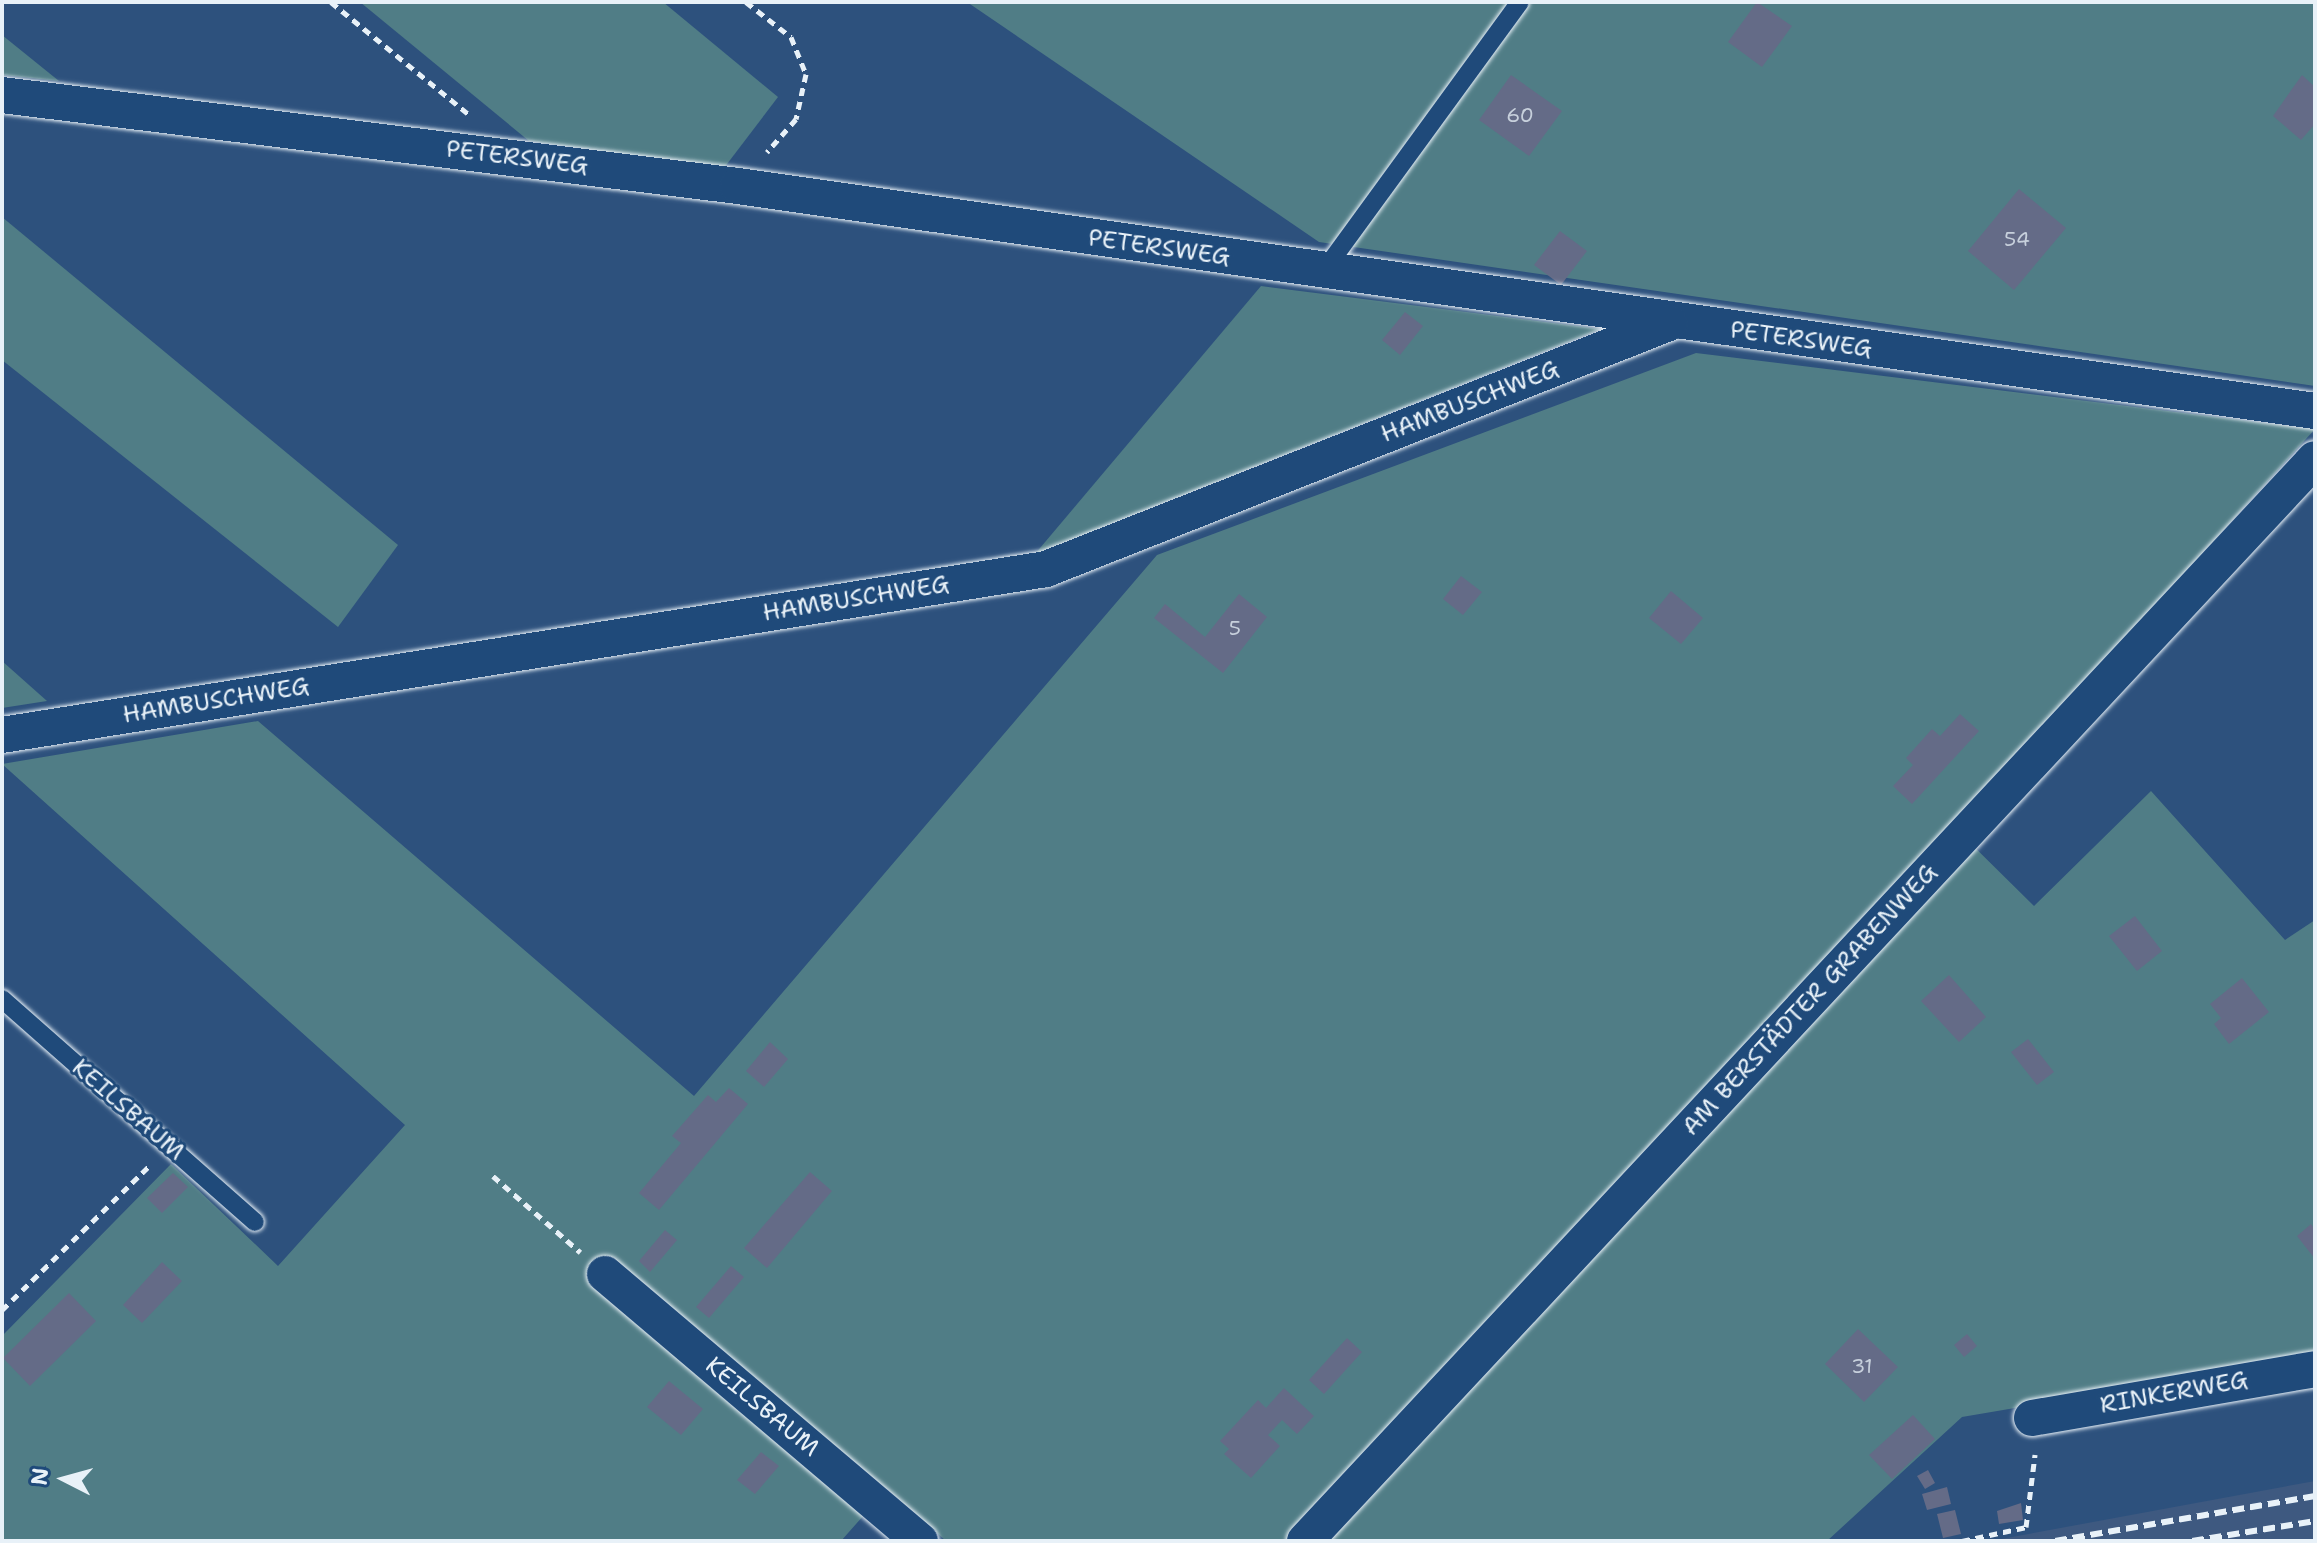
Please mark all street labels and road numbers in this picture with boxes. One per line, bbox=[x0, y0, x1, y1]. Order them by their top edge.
street label: PETERSWEG bbox=[444, 135, 590, 181]
street label: PETERSWEG bbox=[1086, 224, 1232, 272]
street label: PETERSWEG bbox=[1728, 316, 1874, 364]
street label: HAMBUSCHWEG bbox=[1377, 355, 1563, 449]
street label: HAMBUSCHWEG bbox=[761, 570, 951, 628]
street label: HAMBUSCHWEG bbox=[121, 672, 311, 730]
street label: AM BERSTÄDTER GRABENWEG bbox=[1677, 858, 1943, 1142]
street label: KEILSBAUM bbox=[66, 1053, 190, 1167]
street label: KEILSBAUM bbox=[699, 1351, 825, 1463]
street label: RINKERWEG bbox=[2098, 1366, 2250, 1420]

